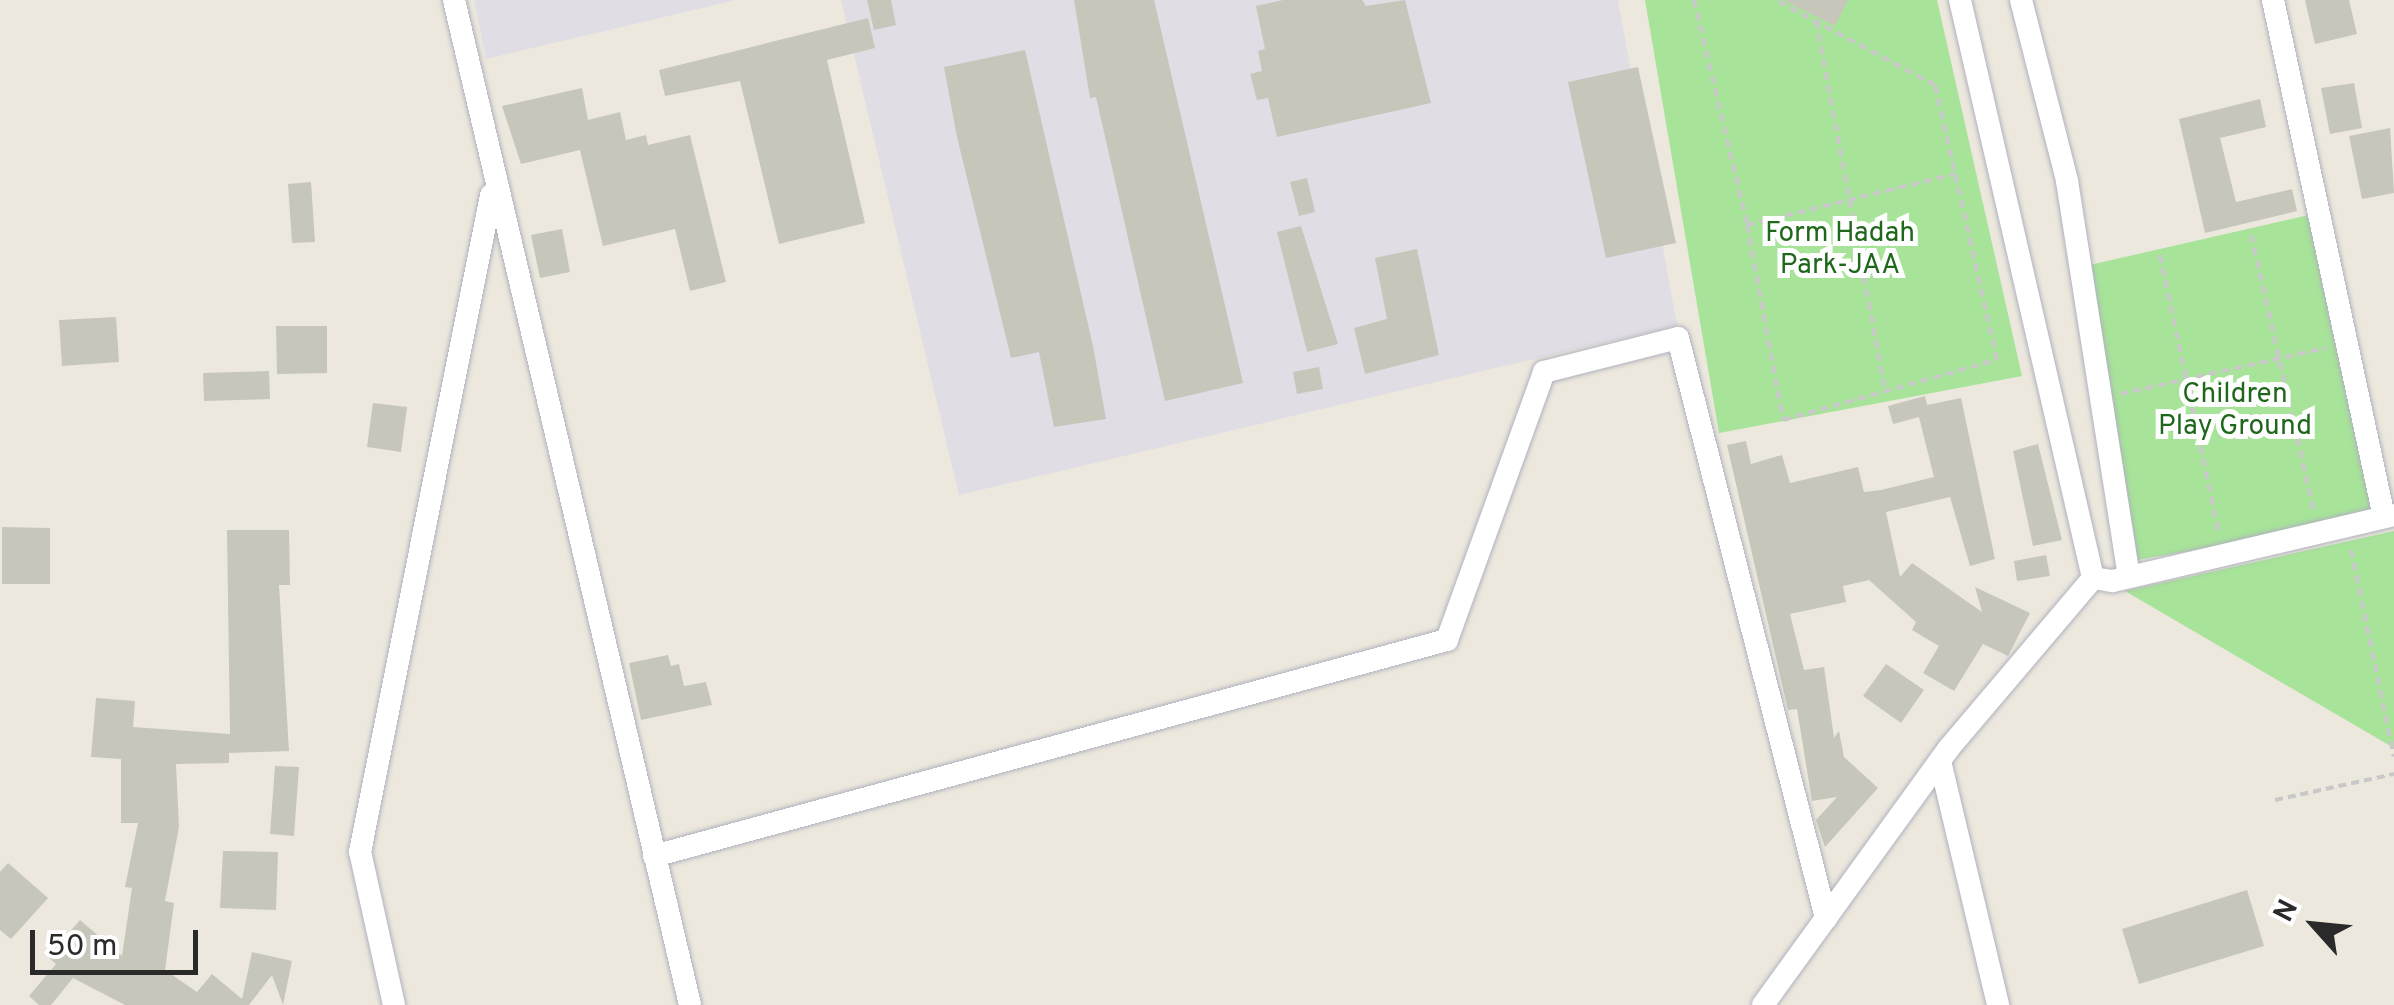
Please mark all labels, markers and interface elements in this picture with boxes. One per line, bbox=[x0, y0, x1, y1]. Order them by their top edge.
park label: Form Hadah Park-JAA bbox=[1765, 217, 1915, 283]
park label: Children Play Ground bbox=[2158, 378, 2312, 444]
north arrow bbox=[2264, 875, 2364, 975]
text: N bbox=[2267, 894, 2308, 929]
scale bar bbox=[35, 910, 202, 972]
text: 50 m bbox=[47, 929, 117, 966]

